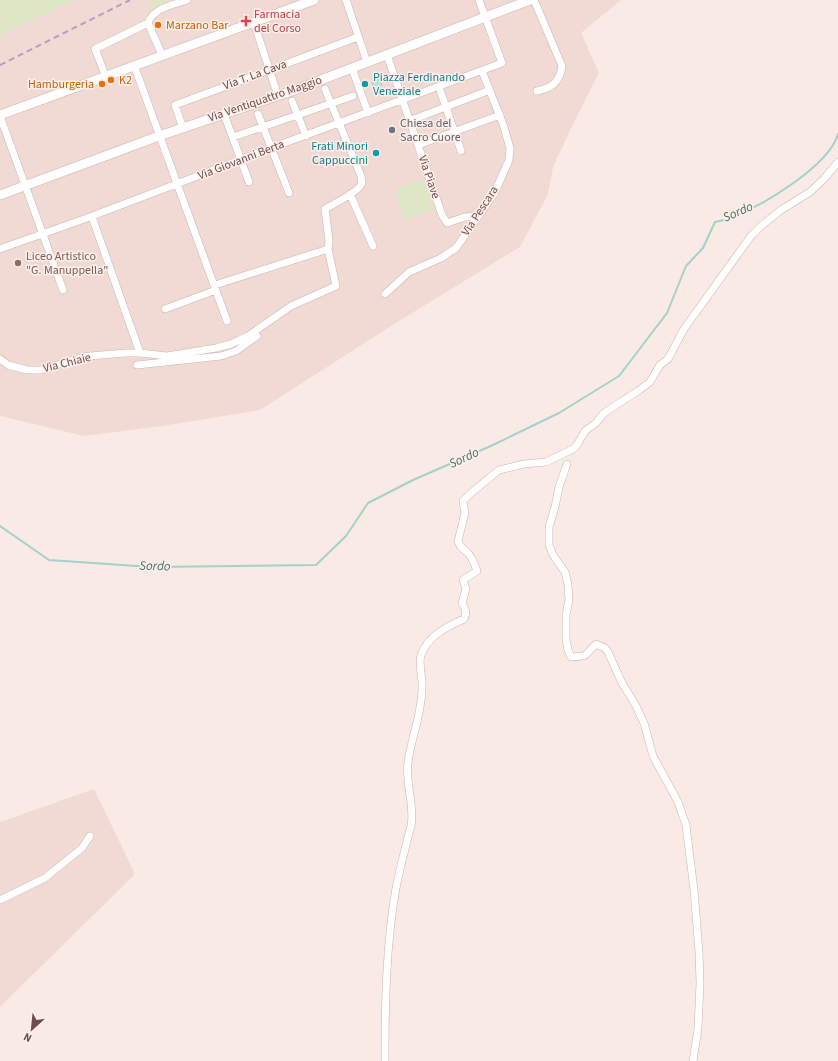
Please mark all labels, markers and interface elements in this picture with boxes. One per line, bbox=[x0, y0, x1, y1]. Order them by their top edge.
place label: Farmacia del Corso bbox=[254, 6, 301, 37]
marker: Farmacia del Corso bbox=[241, 16, 251, 26]
place label: Marzano Bar bbox=[166, 17, 229, 34]
marker: Marzano Bar bbox=[153, 20, 163, 30]
street label: Via T. La Cava bbox=[221, 56, 289, 94]
place label: Piazza Ferdinando Veneziale bbox=[373, 69, 465, 100]
place label: K2 bbox=[119, 72, 132, 89]
street label: Via Ventiquattro Maggio bbox=[206, 72, 324, 126]
marker: K2 bbox=[106, 75, 116, 85]
place label: Hamburgeria bbox=[28, 76, 94, 93]
marker: Hamburgeria bbox=[97, 79, 107, 89]
marker: Piazza Ferdinando Veneziale bbox=[360, 79, 370, 89]
place label: Chiesa del Sacro Cuore bbox=[400, 115, 461, 146]
marker: Chiesa del Sacro Cuore bbox=[387, 125, 397, 135]
street label: Via Giovanni Berta bbox=[195, 136, 287, 184]
place label: Frati Minori Cappuccini bbox=[311, 138, 368, 169]
marker: Frati Minori Cappuccini bbox=[371, 148, 381, 158]
street label: Via Piave bbox=[414, 153, 444, 201]
street label: Via Pescara bbox=[458, 183, 502, 239]
water label: Sordo bbox=[720, 197, 756, 227]
place label: Liceo Artistico "G. Manuppella" bbox=[26, 248, 108, 279]
marker: Liceo Artistico "G. Manuppella" bbox=[13, 258, 23, 268]
street label: Via Chiaie bbox=[41, 349, 93, 377]
water label: Sordo bbox=[446, 443, 482, 473]
water label: Sordo bbox=[139, 557, 171, 575]
north arrow bbox=[12, 1009, 52, 1049]
text: N bbox=[21, 1029, 34, 1046]

